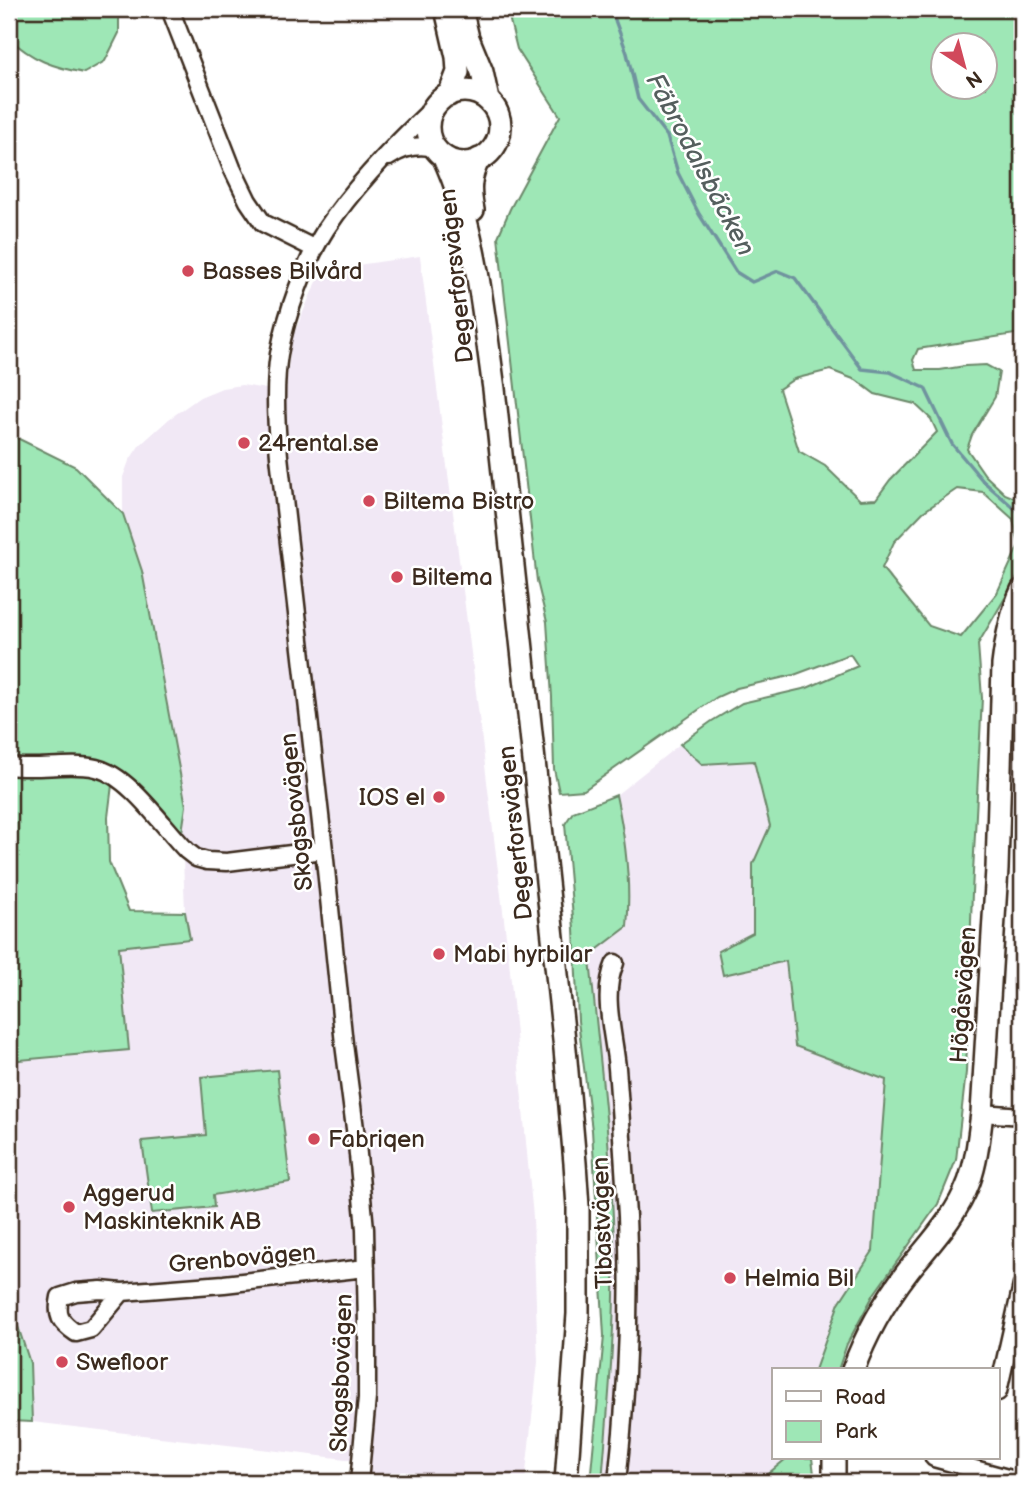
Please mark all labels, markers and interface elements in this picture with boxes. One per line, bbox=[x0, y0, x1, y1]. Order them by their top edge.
north arrow bbox=[930, 32, 1000, 102]
text: N bbox=[961, 65, 986, 92]
water label: Fäbrodalsbäcken bbox=[639, 68, 761, 261]
street label: Degerforsvägen bbox=[433, 187, 480, 365]
place label: Basses Bilvård bbox=[202, 257, 363, 286]
marker: Basses Bilvård bbox=[180, 263, 196, 279]
place label: 24rental.se bbox=[258, 429, 379, 458]
marker: 24rental.se bbox=[236, 435, 252, 451]
place label: Biltema Bistro bbox=[383, 487, 534, 516]
marker: Biltema Bistro bbox=[361, 493, 377, 509]
place label: Biltema bbox=[411, 563, 493, 592]
marker: Biltema bbox=[389, 569, 405, 585]
street label: Skogsbovägen bbox=[274, 731, 319, 892]
street label: Degerforsvägen bbox=[492, 744, 539, 922]
place label: IOS el bbox=[359, 783, 425, 812]
marker: IOS el bbox=[431, 789, 447, 805]
street label: Högåsvägen bbox=[944, 926, 983, 1064]
place label: Mabi hyrbilar bbox=[453, 940, 593, 969]
marker: Mabi hyrbilar bbox=[431, 946, 447, 962]
place label: Fabriqen bbox=[328, 1125, 425, 1154]
marker: Fabriqen bbox=[306, 1131, 322, 1147]
street label: Tibastvägen bbox=[586, 1157, 619, 1289]
place label: Aggerud Maskinteknik AB bbox=[83, 1179, 261, 1236]
marker: Aggerud Maskinteknik AB bbox=[61, 1199, 77, 1215]
street label: Grenbovägen bbox=[167, 1238, 317, 1279]
place label: Helmia Bil bbox=[744, 1264, 854, 1293]
marker: Helmia Bil bbox=[722, 1270, 738, 1286]
street label: Skogsbovägen bbox=[324, 1293, 359, 1453]
place label: Swefloor bbox=[76, 1348, 168, 1377]
marker: Swefloor bbox=[54, 1354, 70, 1370]
legend bbox=[772, 1368, 1000, 1460]
text: Road bbox=[835, 1385, 886, 1410]
text: Park bbox=[835, 1419, 878, 1444]

